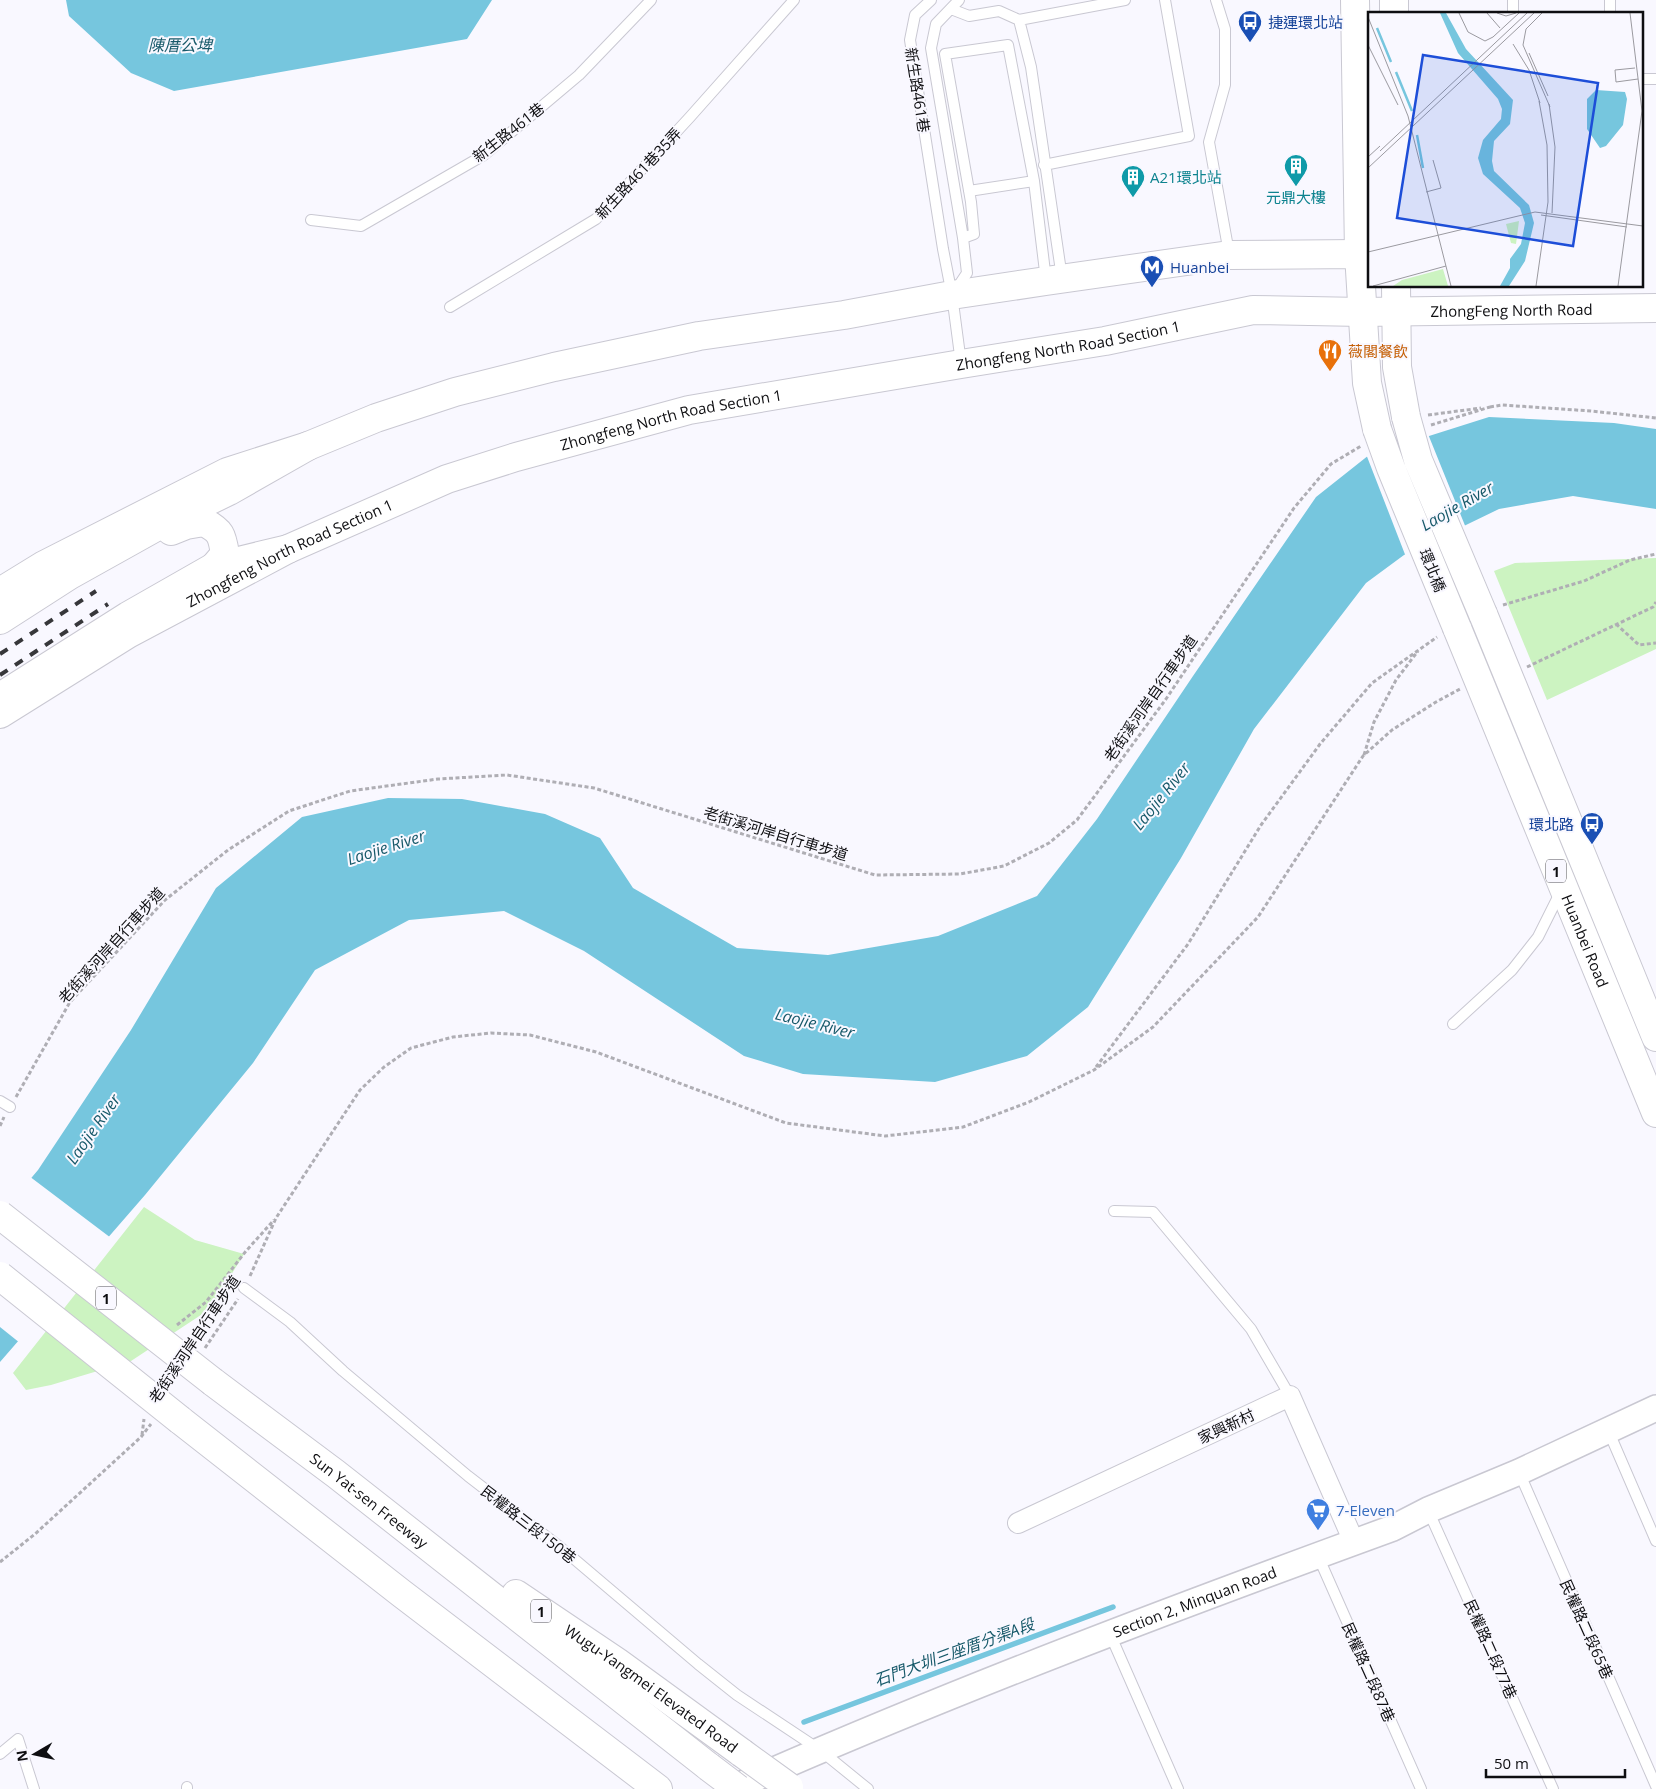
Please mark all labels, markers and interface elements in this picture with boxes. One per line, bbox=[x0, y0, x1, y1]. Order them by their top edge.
bus stop icon: 捷運環北站 bbox=[1237, 9, 1263, 43]
place label: 捷運環北站 bbox=[1268, 12, 1343, 32]
inset map bbox=[1368, 12, 1644, 288]
water label: 陳厝公埤 bbox=[148, 34, 214, 56]
street label: 新生路461巷 bbox=[901, 46, 935, 134]
street label: 新生路461巷 bbox=[468, 98, 548, 166]
street label: 新生路461巷35弄 bbox=[590, 123, 686, 223]
building icon: 元鼎大樓 bbox=[1283, 153, 1309, 187]
building icon: A21環北站 bbox=[1120, 164, 1146, 198]
place label: A21環北站 bbox=[1150, 167, 1222, 187]
place label: 元鼎大樓 bbox=[1266, 187, 1326, 207]
metro station icon: Huanbei bbox=[1139, 254, 1165, 288]
place label: Huanbei bbox=[1170, 257, 1229, 277]
street label: ZhongFeng North Road bbox=[1430, 299, 1593, 321]
street label: Zhongfeng North Road Section 1 bbox=[954, 316, 1182, 375]
restaurant icon: 薇閣餐飲 bbox=[1317, 338, 1343, 372]
place label: 薇閣餐飲 bbox=[1348, 341, 1408, 361]
street label: Zhongfeng North Road Section 1 bbox=[558, 384, 783, 455]
water label: Laojie River bbox=[1417, 476, 1498, 536]
street label: Zhongfeng North Road Section 1 bbox=[183, 494, 396, 611]
street label: 環北橋 bbox=[1415, 545, 1451, 595]
street label: 老街溪河岸自行車步道 bbox=[1099, 631, 1201, 765]
water label: Laojie River bbox=[1127, 757, 1195, 834]
street label: 老街溪河岸自行車步道 bbox=[701, 802, 851, 864]
bus stop icon: 環北路 bbox=[1579, 811, 1605, 845]
place label: 環北路 bbox=[1529, 814, 1574, 834]
water label: Laojie River bbox=[344, 824, 428, 870]
road number: 1 bbox=[1546, 859, 1566, 882]
street label: 老街溪河岸自行車步道 bbox=[53, 883, 169, 1007]
street label: Huanbei Road bbox=[1557, 891, 1613, 990]
water label: Laojie River bbox=[773, 1003, 858, 1044]
water label: Laojie River bbox=[61, 1089, 126, 1168]
street label: 老街溪河岸自行車步道 bbox=[144, 1271, 244, 1407]
road number: 1 bbox=[96, 1286, 116, 1310]
street label: 家興新村 bbox=[1195, 1404, 1257, 1448]
street label: Sun Yat-sen Freeway bbox=[306, 1448, 433, 1553]
street label: 民權路三段150巷 bbox=[477, 1480, 581, 1568]
supermarket icon: 7-Eleven bbox=[1305, 1497, 1331, 1531]
place label: 7-Eleven bbox=[1336, 1500, 1395, 1520]
street label: Section 2, Minquan Road bbox=[1110, 1562, 1279, 1642]
street label: 民權路二段65巷 bbox=[1556, 1576, 1618, 1682]
street label: 民權路二段77巷 bbox=[1460, 1596, 1522, 1702]
road number: 1 bbox=[531, 1600, 551, 1622]
water label: 石門大圳三座厝分渠A段 bbox=[871, 1612, 1039, 1691]
street label: 民權路二段87巷 bbox=[1338, 1619, 1400, 1725]
street label: Wugu-Yangmei Elevated Road bbox=[561, 1620, 742, 1757]
north arrow bbox=[10, 1729, 60, 1779]
scale bar bbox=[1486, 1746, 1625, 1778]
text: N bbox=[11, 1749, 32, 1763]
text: 50 m bbox=[1494, 1753, 1529, 1773]

